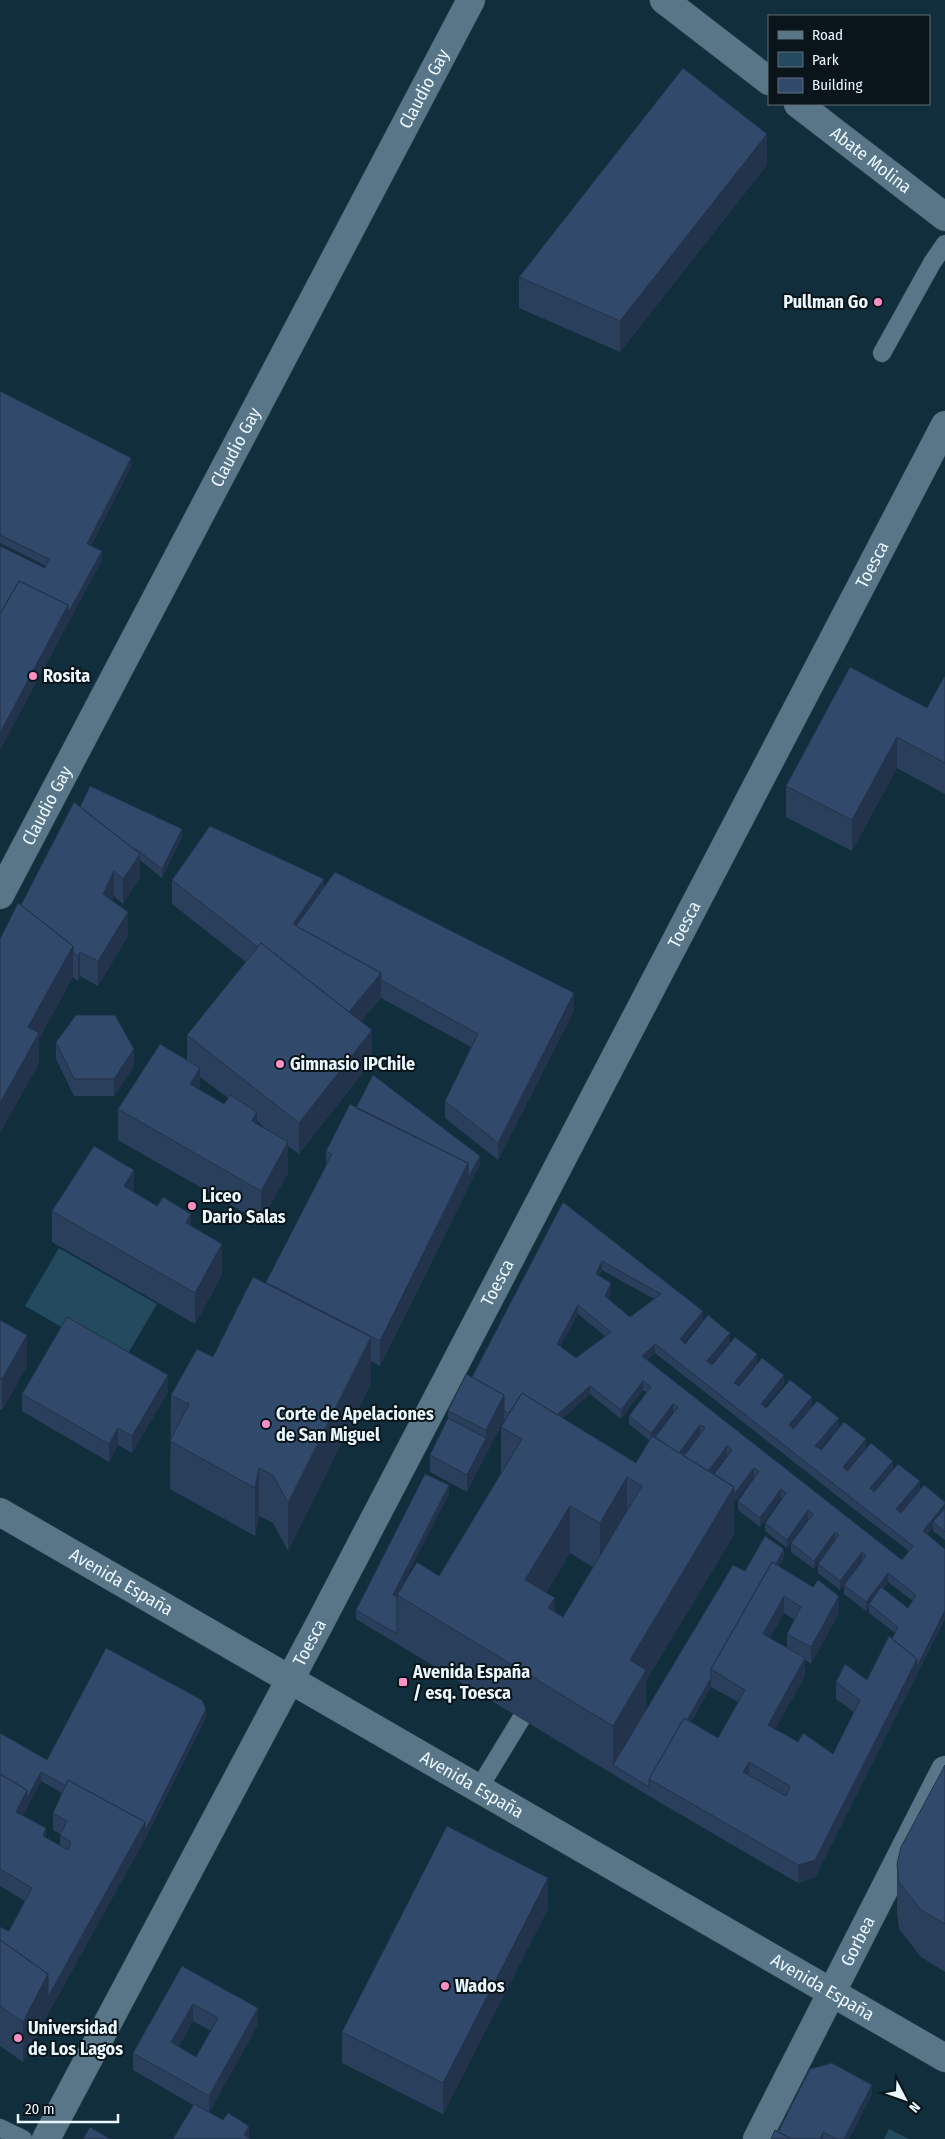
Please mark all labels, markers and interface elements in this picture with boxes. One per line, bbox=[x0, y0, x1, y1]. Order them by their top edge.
legend bbox=[768, 15, 930, 105]
text: Road bbox=[812, 26, 843, 44]
street label: Claudio Gay bbox=[394, 45, 454, 132]
text: Park bbox=[812, 51, 839, 69]
text: Building bbox=[812, 76, 863, 94]
street label: Abate Molina bbox=[826, 122, 916, 198]
place label: Pullman Go bbox=[783, 291, 868, 313]
marker: Pullman Go bbox=[872, 296, 884, 308]
street label: Claudio Gay bbox=[206, 404, 266, 491]
street label: Toesca bbox=[851, 537, 894, 592]
place label: Rosita bbox=[43, 665, 90, 687]
marker: Rosita bbox=[27, 670, 39, 682]
street label: Claudio Gay bbox=[17, 762, 77, 849]
street label: Toesca bbox=[663, 897, 706, 952]
place label: Gimnasio IPChile bbox=[290, 1053, 415, 1075]
marker: Gimnasio IPChile bbox=[274, 1058, 286, 1070]
place label: Liceo Dario Salas bbox=[202, 1185, 286, 1228]
marker: Liceo Dario Salas bbox=[186, 1200, 198, 1212]
street label: Toesca bbox=[476, 1255, 519, 1310]
place label: Corte de Apelaciones de San Miguel bbox=[276, 1403, 434, 1446]
marker: Corte de Apelaciones de San Miguel bbox=[260, 1418, 272, 1430]
street label: Avenida España bbox=[66, 1544, 177, 1621]
street label: Toesca bbox=[288, 1615, 331, 1670]
place label: Avenida España / esq. Toesca bbox=[412, 1661, 530, 1704]
marker: Avenida España / esq. Toesca bbox=[397, 1676, 409, 1688]
street label: Avenida España bbox=[416, 1746, 528, 1823]
street label: Gorbea bbox=[836, 1912, 880, 1970]
street label: Avenida España bbox=[767, 1949, 878, 2026]
place label: Wados bbox=[455, 1975, 505, 1997]
marker: Wados bbox=[439, 1980, 451, 1992]
place label: Universidad de Los Lagos bbox=[28, 2017, 123, 2060]
marker: Universidad de Los Lagos bbox=[12, 2032, 24, 2044]
north arrow bbox=[880, 2074, 930, 2124]
scale bar bbox=[18, 2092, 118, 2124]
text: N bbox=[905, 2098, 924, 2116]
text: 20 m bbox=[25, 2100, 55, 2118]

